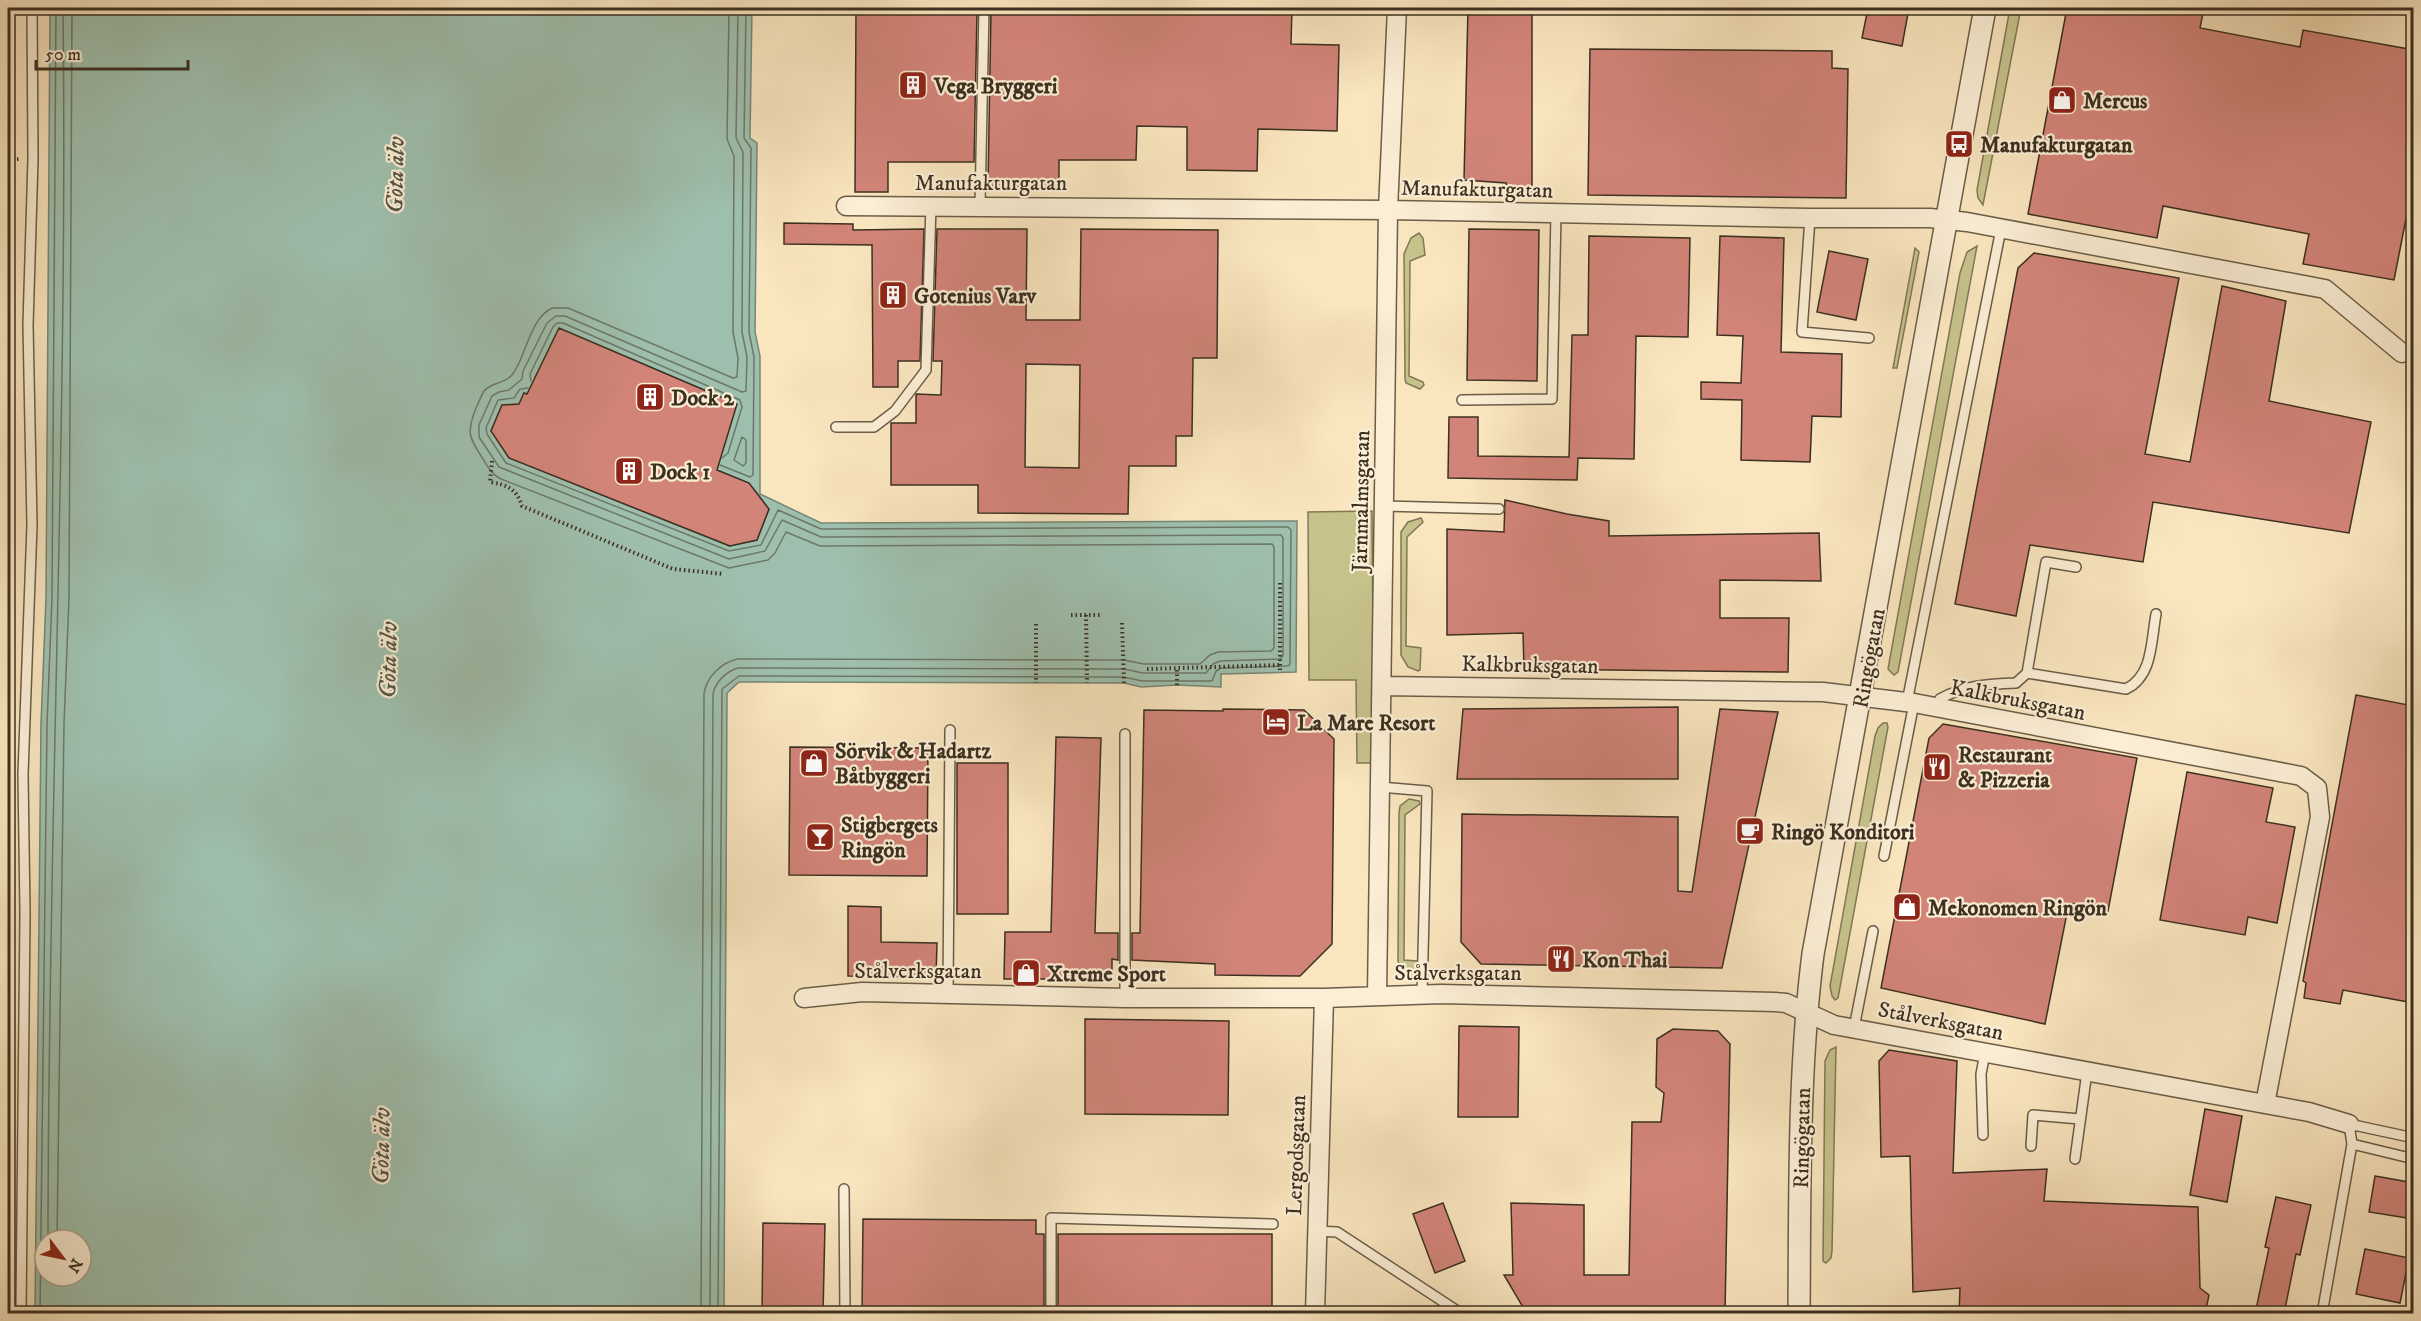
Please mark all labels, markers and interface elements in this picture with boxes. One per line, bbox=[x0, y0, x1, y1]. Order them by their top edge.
scale bar bbox=[36, 33, 188, 71]
text: 50 m bbox=[45, 44, 81, 66]
building icon: Vega Bryggeri bbox=[897, 69, 929, 101]
place label: Vega Bryggeri bbox=[933, 73, 1058, 100]
shop icon: Mercus bbox=[2046, 84, 2078, 116]
place label: Mercus bbox=[2083, 88, 2148, 115]
bus stop icon: Manufakturgatan bbox=[1943, 128, 1975, 160]
place label: Manufakturgatan bbox=[1980, 132, 2133, 159]
water label: Göta älv bbox=[380, 136, 412, 214]
street label: Manufakturgatan bbox=[915, 170, 1068, 197]
street label: Manufakturgatan bbox=[1401, 175, 1554, 204]
building icon: Gotenius Varv bbox=[877, 279, 909, 311]
place label: Gotenius Varv bbox=[914, 283, 1037, 310]
building icon: Dock 2 bbox=[634, 381, 666, 413]
place label: Dock 2 bbox=[671, 385, 735, 412]
street label: Järnmalmsgatan bbox=[1347, 429, 1376, 574]
building icon: Dock 1 bbox=[613, 455, 645, 487]
place label: Dock 1 bbox=[650, 459, 710, 486]
street label: Ringögatan bbox=[1847, 606, 1892, 710]
water label: Göta älv bbox=[373, 621, 405, 699]
street label: Kalkbruksgatan bbox=[1461, 651, 1599, 680]
street label: Kalkbruksgatan bbox=[1948, 674, 2088, 727]
hotel icon: La Mare Resort bbox=[1260, 706, 1292, 738]
place label: La Mare Resort bbox=[1297, 710, 1435, 737]
place label: Sörvik & Hadartz Båtbyggeri bbox=[835, 738, 992, 790]
place label: Restaurant & Pizzeria bbox=[1958, 742, 2052, 794]
shop icon: Sörvik & Hadartz Båtbyggeri bbox=[798, 747, 830, 779]
restaurant icon: Restaurant & Pizzeria bbox=[1921, 751, 1953, 783]
place label: Stigbergets Ringön bbox=[841, 812, 938, 864]
cafe icon: Ringö Konditori bbox=[1734, 815, 1766, 847]
place label: Ringö Konditori bbox=[1771, 819, 1915, 846]
bar icon: Stigbergets Ringön bbox=[804, 821, 836, 853]
shop icon: Mekonomen Ringön bbox=[1891, 891, 1923, 923]
place label: Mekonomen Ringön bbox=[1928, 895, 2107, 922]
restaurant icon: Kon Thai bbox=[1545, 943, 1577, 975]
place label: Kon Thai bbox=[1582, 947, 1668, 974]
shop icon: Xtreme Sport bbox=[1010, 957, 1042, 989]
street label: Stålverksgatan bbox=[854, 958, 982, 985]
street label: Stålverksgatan bbox=[1394, 960, 1522, 987]
place label: Xtreme Sport bbox=[1047, 961, 1166, 988]
street label: Stålverksgatan bbox=[1876, 996, 2006, 1047]
street label: Ringögatan bbox=[1788, 1087, 1817, 1189]
street label: Lergodsgatan bbox=[1281, 1094, 1312, 1216]
water label: Göta älv bbox=[366, 1107, 398, 1185]
north arrow bbox=[33, 1228, 93, 1288]
text: N bbox=[63, 1255, 87, 1276]

